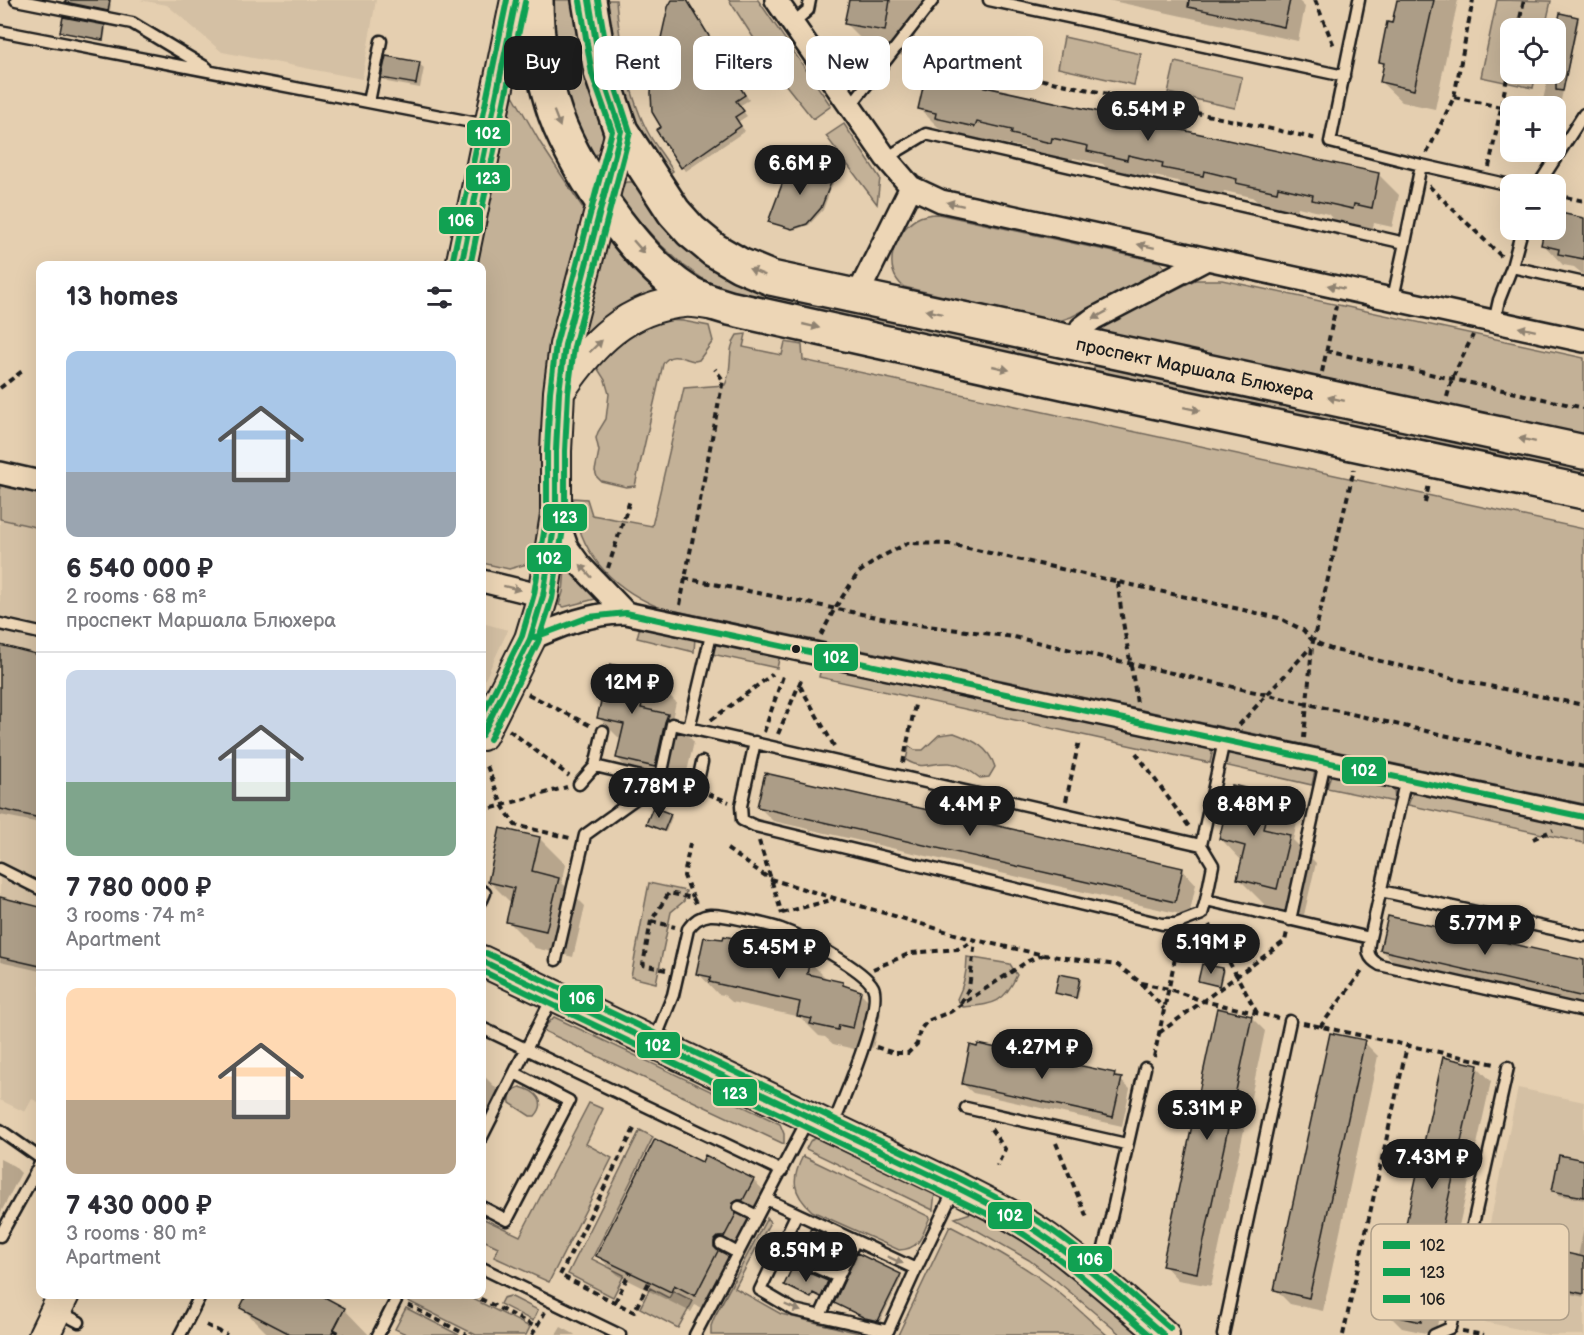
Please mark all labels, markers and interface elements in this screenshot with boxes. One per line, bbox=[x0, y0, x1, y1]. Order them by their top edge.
map controls bbox=[1500, 18, 1566, 240]
button: locate bbox=[1500, 18, 1566, 84]
chip: Buy bbox=[504, 36, 582, 90]
chip: Rent bbox=[594, 36, 681, 90]
chip: Filters bbox=[693, 36, 794, 90]
chip: New bbox=[806, 36, 890, 90]
chip: Apartment bbox=[902, 36, 1043, 90]
pin: 6.54M ₽ bbox=[1093, 91, 1203, 142]
button: + bbox=[1500, 96, 1566, 162]
text: 6.54M ₽ bbox=[1111, 98, 1185, 122]
one-way arrow bbox=[553, 110, 563, 128]
line badge: 102 bbox=[466, 119, 511, 147]
text: 102 bbox=[475, 125, 502, 144]
pin: 6.6M ₽ bbox=[751, 145, 849, 196]
text: 6.6M ₽ bbox=[769, 152, 831, 176]
line badge: 123 bbox=[465, 164, 511, 192]
text: 123 bbox=[475, 170, 501, 189]
button: − bbox=[1500, 174, 1566, 240]
one-way arrow bbox=[946, 198, 965, 208]
line badge: 106 bbox=[438, 206, 484, 235]
text: 106 bbox=[448, 212, 475, 231]
one-way arrow bbox=[632, 239, 645, 254]
one-way arrow bbox=[1137, 240, 1155, 250]
one-way arrow bbox=[748, 267, 766, 276]
icon: filters bbox=[423, 281, 456, 314]
one-way arrow bbox=[1327, 281, 1346, 291]
text: 13 homes bbox=[66, 282, 178, 313]
one-way arrow bbox=[924, 307, 943, 316]
one-way arrow bbox=[1091, 310, 1108, 320]
one-way arrow bbox=[802, 322, 821, 331]
one-way arrow bbox=[1517, 324, 1536, 333]
street label: проспект Маршала Блюхера bbox=[1074, 334, 1316, 405]
one-way arrow bbox=[588, 340, 602, 354]
one-way arrow bbox=[992, 364, 1011, 374]
icon: home bbox=[207, 390, 315, 498]
one-way arrow bbox=[1326, 394, 1345, 403]
one-way arrow bbox=[1183, 405, 1201, 415]
one-way arrow bbox=[1518, 434, 1536, 444]
line badge: 123 bbox=[542, 503, 588, 532]
text: 123 bbox=[552, 509, 578, 528]
line badge: 102 bbox=[526, 544, 572, 573]
text: 102 bbox=[536, 550, 563, 569]
text: 6 540 000 ₽ bbox=[66, 554, 213, 585]
one-way arrow bbox=[580, 564, 593, 579]
one-way arrow bbox=[503, 584, 521, 594]
text: 2 rooms · 68 m² bbox=[66, 585, 207, 609]
text: проспект Маршала Блюхера bbox=[66, 609, 336, 633]
unlabelled marker bbox=[790, 643, 802, 655]
line badge: 102 bbox=[813, 643, 859, 672]
text: 102 bbox=[823, 649, 850, 668]
pin: 12M ₽ bbox=[590, 664, 674, 715]
text: 12M ₽ bbox=[605, 671, 659, 695]
icon: home bbox=[207, 709, 315, 817]
line badge: 102 bbox=[1341, 756, 1387, 785]
text: 102 bbox=[1351, 762, 1378, 781]
pin: 7.78M ₽ bbox=[604, 768, 714, 819]
text: 7.78M ₽ bbox=[623, 775, 695, 799]
pin: 4.4M ₽ bbox=[921, 786, 1019, 837]
pin: 8.48M ₽ bbox=[1199, 786, 1309, 837]
text: 4.4M ₽ bbox=[939, 793, 1001, 817]
text: 8.48M ₽ bbox=[1217, 793, 1291, 817]
text: 7 780 000 ₽ bbox=[66, 873, 211, 904]
text: 3 rooms · 74 m² bbox=[66, 904, 205, 928]
pin: 5.77M ₽ bbox=[1430, 905, 1540, 956]
text: 5.77M ₽ bbox=[1449, 912, 1521, 936]
pin: 5.19M ₽ bbox=[1156, 924, 1266, 975]
text: Apartment bbox=[66, 928, 161, 952]
pin: 5.45M ₽ bbox=[724, 929, 834, 980]
text: 5.19M ₽ bbox=[1176, 931, 1246, 955]
text: 5.45M ₽ bbox=[742, 936, 816, 960]
line badge: 106 bbox=[559, 984, 604, 1013]
text: 106 bbox=[569, 990, 596, 1009]
icon: home bbox=[207, 1027, 315, 1135]
pin: 4.27M ₽ bbox=[987, 1029, 1097, 1080]
line badge: 102 bbox=[636, 1031, 681, 1059]
text: 4.27M ₽ bbox=[1006, 1036, 1078, 1060]
text: 102 bbox=[645, 1037, 672, 1056]
line badge: 123 bbox=[712, 1078, 758, 1107]
text: 123 bbox=[722, 1085, 748, 1104]
pin: 5.31M ₽ bbox=[1152, 1090, 1262, 1141]
text: 5.31M ₽ bbox=[1172, 1097, 1242, 1121]
pin: 7.43M ₽ bbox=[1377, 1139, 1487, 1190]
text: 7.43M ₽ bbox=[1395, 1146, 1469, 1170]
text: 7 430 000 ₽ bbox=[66, 1191, 212, 1222]
line badge: 102 bbox=[987, 1201, 1033, 1230]
text: 102 bbox=[997, 1207, 1024, 1226]
text: 3 rooms · 80 m² bbox=[66, 1222, 207, 1246]
legend bbox=[1371, 1224, 1569, 1320]
pin: 8.59M ₽ bbox=[751, 1232, 861, 1283]
text: 102 bbox=[1420, 1237, 1446, 1256]
text: 8.59M ₽ bbox=[769, 1239, 843, 1263]
line badge: 106 bbox=[1067, 1245, 1113, 1273]
text: Apartment bbox=[66, 1246, 161, 1270]
text: 106 bbox=[1077, 1251, 1104, 1270]
one-way arrow bbox=[887, 1255, 905, 1265]
text: 123 bbox=[1420, 1264, 1445, 1283]
text: 106 bbox=[1420, 1291, 1446, 1310]
one-way arrow bbox=[785, 1303, 803, 1313]

